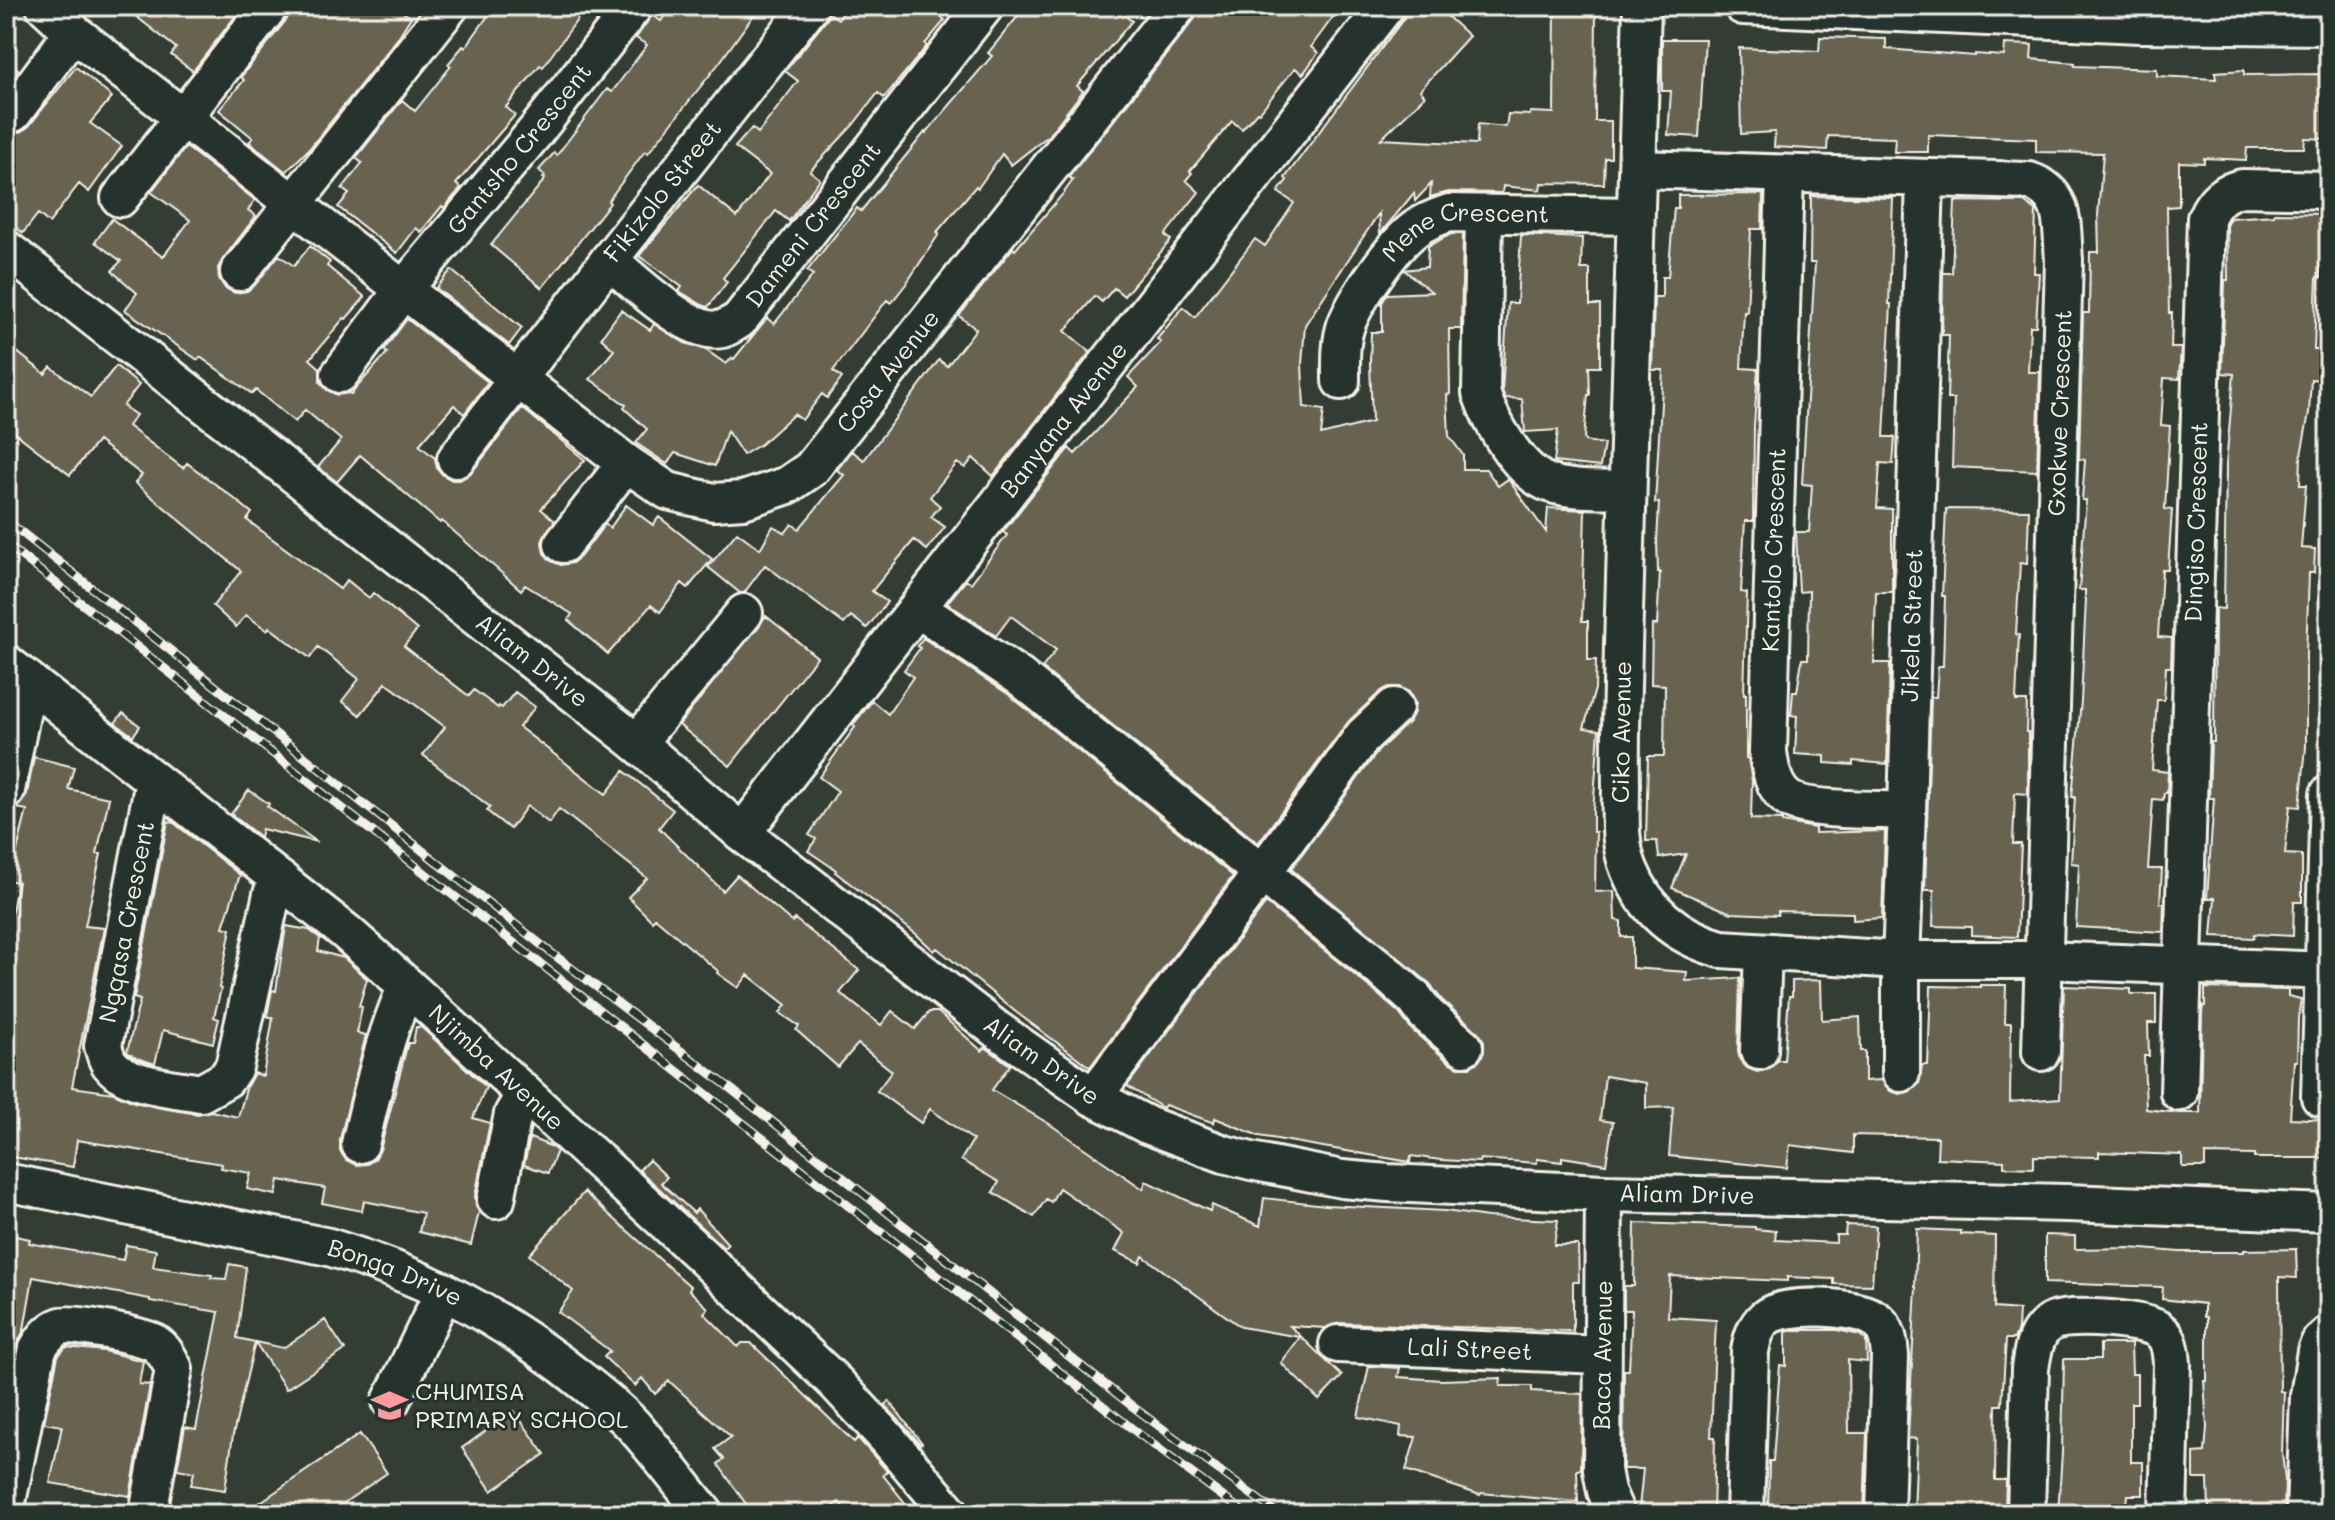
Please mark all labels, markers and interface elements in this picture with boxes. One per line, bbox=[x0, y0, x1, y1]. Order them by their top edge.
street label: Gantsho Crescent bbox=[439, 56, 598, 240]
street label: Fikizolo Street bbox=[596, 113, 728, 268]
street label: Dameni Crescent bbox=[738, 135, 887, 313]
street label: Mene Crescent bbox=[1374, 194, 1549, 267]
street label: Cosa Avenue bbox=[829, 303, 945, 439]
street label: Gxokwe Crescent bbox=[2039, 309, 2078, 517]
street label: Banyana Avenue bbox=[992, 334, 1133, 503]
street label: Dingiso Crescent bbox=[2177, 421, 2214, 623]
street label: Kantolo Crescent bbox=[1753, 447, 1792, 652]
street label: Jikela Street bbox=[1893, 548, 1928, 702]
street label: Aliam Drive bbox=[470, 606, 596, 713]
street label: Ciko Avenue bbox=[1604, 661, 1637, 803]
street label: Ngqasa Crescent bbox=[91, 818, 160, 1025]
street label: Njimba Avenue bbox=[423, 997, 572, 1136]
street label: Aliam Drive bbox=[978, 1008, 1107, 1111]
street label: Aliam Drive bbox=[1619, 1176, 1755, 1210]
street label: Bonga Drive bbox=[324, 1231, 468, 1312]
street label: Baca Avenue bbox=[1585, 1280, 1618, 1430]
street label: Lali Street bbox=[1407, 1330, 1533, 1366]
place label: CHUMISA PRIMARY SCHOOL bbox=[415, 1375, 629, 1434]
school or university icon: CHUMISA PRIMARY SCHOOL bbox=[370, 1387, 408, 1425]

